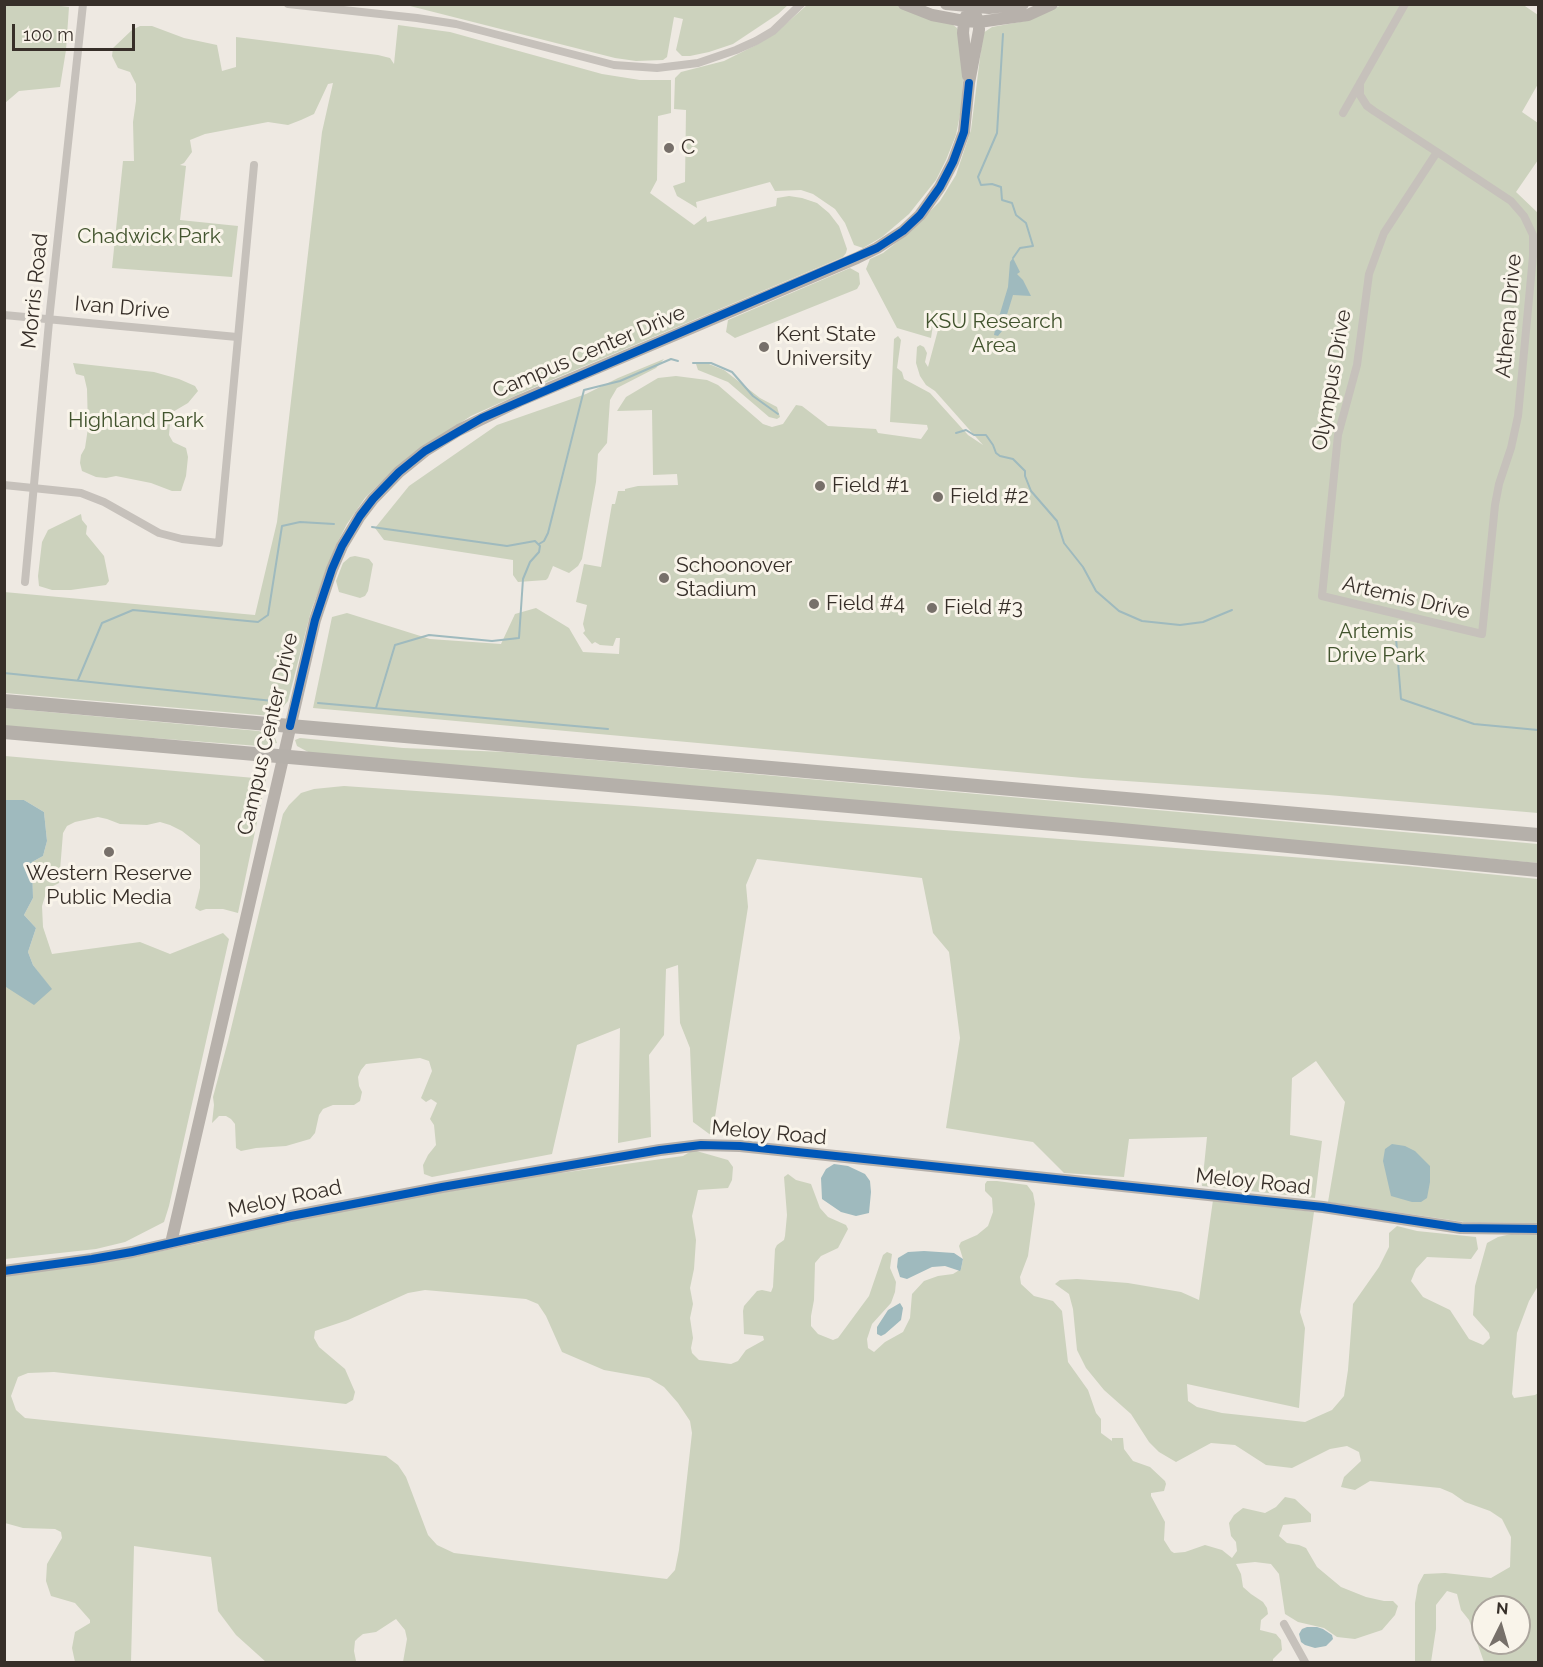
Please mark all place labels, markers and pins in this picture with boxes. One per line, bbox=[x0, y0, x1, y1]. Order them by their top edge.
place label: C bbox=[681, 135, 695, 161]
marker: C bbox=[662, 141, 676, 155]
place label: Kent State University bbox=[776, 322, 876, 372]
marker: Kent State University bbox=[757, 340, 771, 354]
place label: Field #1 bbox=[832, 473, 909, 499]
marker: Field #1 bbox=[813, 479, 827, 493]
place label: Field #2 bbox=[950, 484, 1029, 510]
marker: Field #2 bbox=[931, 490, 945, 504]
place label: Schoonover Stadium bbox=[676, 553, 792, 603]
marker: Schoonover Stadium bbox=[657, 571, 671, 585]
place label: Field #4 bbox=[826, 591, 905, 617]
place label: Field #3 bbox=[944, 595, 1023, 621]
marker: Field #4 bbox=[807, 597, 821, 611]
marker: Field #3 bbox=[925, 601, 939, 615]
marker: Western Reserve Public Media bbox=[102, 845, 116, 859]
place label: Western Reserve Public Media bbox=[26, 861, 192, 911]

